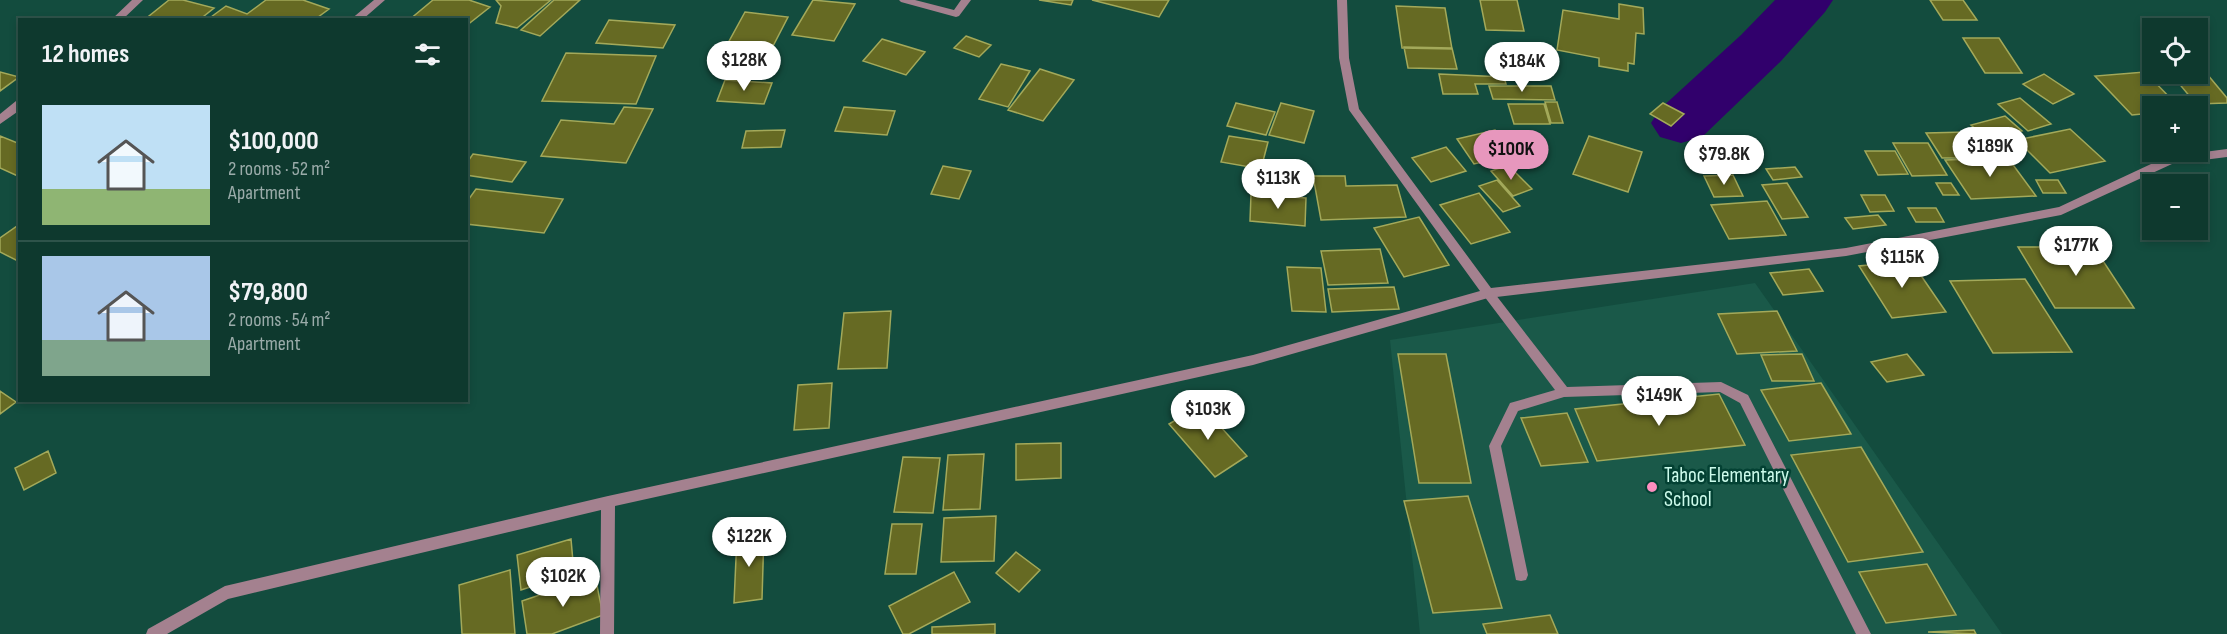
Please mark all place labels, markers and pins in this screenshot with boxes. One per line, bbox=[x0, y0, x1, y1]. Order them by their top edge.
pin: $128K bbox=[702, 41, 786, 92]
pin: $184K bbox=[1480, 42, 1564, 93]
pin: $189K bbox=[1948, 127, 2032, 178]
pin: $100K bbox=[1469, 130, 1553, 181]
pin: $79.8K bbox=[1675, 135, 1773, 186]
pin: $113K bbox=[1236, 159, 1320, 210]
pin: $177K bbox=[2034, 226, 2118, 277]
pin: $115K bbox=[1860, 238, 1944, 289]
pin: $149K bbox=[1617, 376, 1701, 427]
pin: $103K bbox=[1166, 390, 1250, 441]
place label: Taboc Elementary School bbox=[1664, 463, 1789, 512]
marker: Taboc Elementary School bbox=[1645, 480, 1659, 494]
pin: $122K bbox=[707, 517, 791, 568]
pin: $102K bbox=[521, 557, 605, 608]

